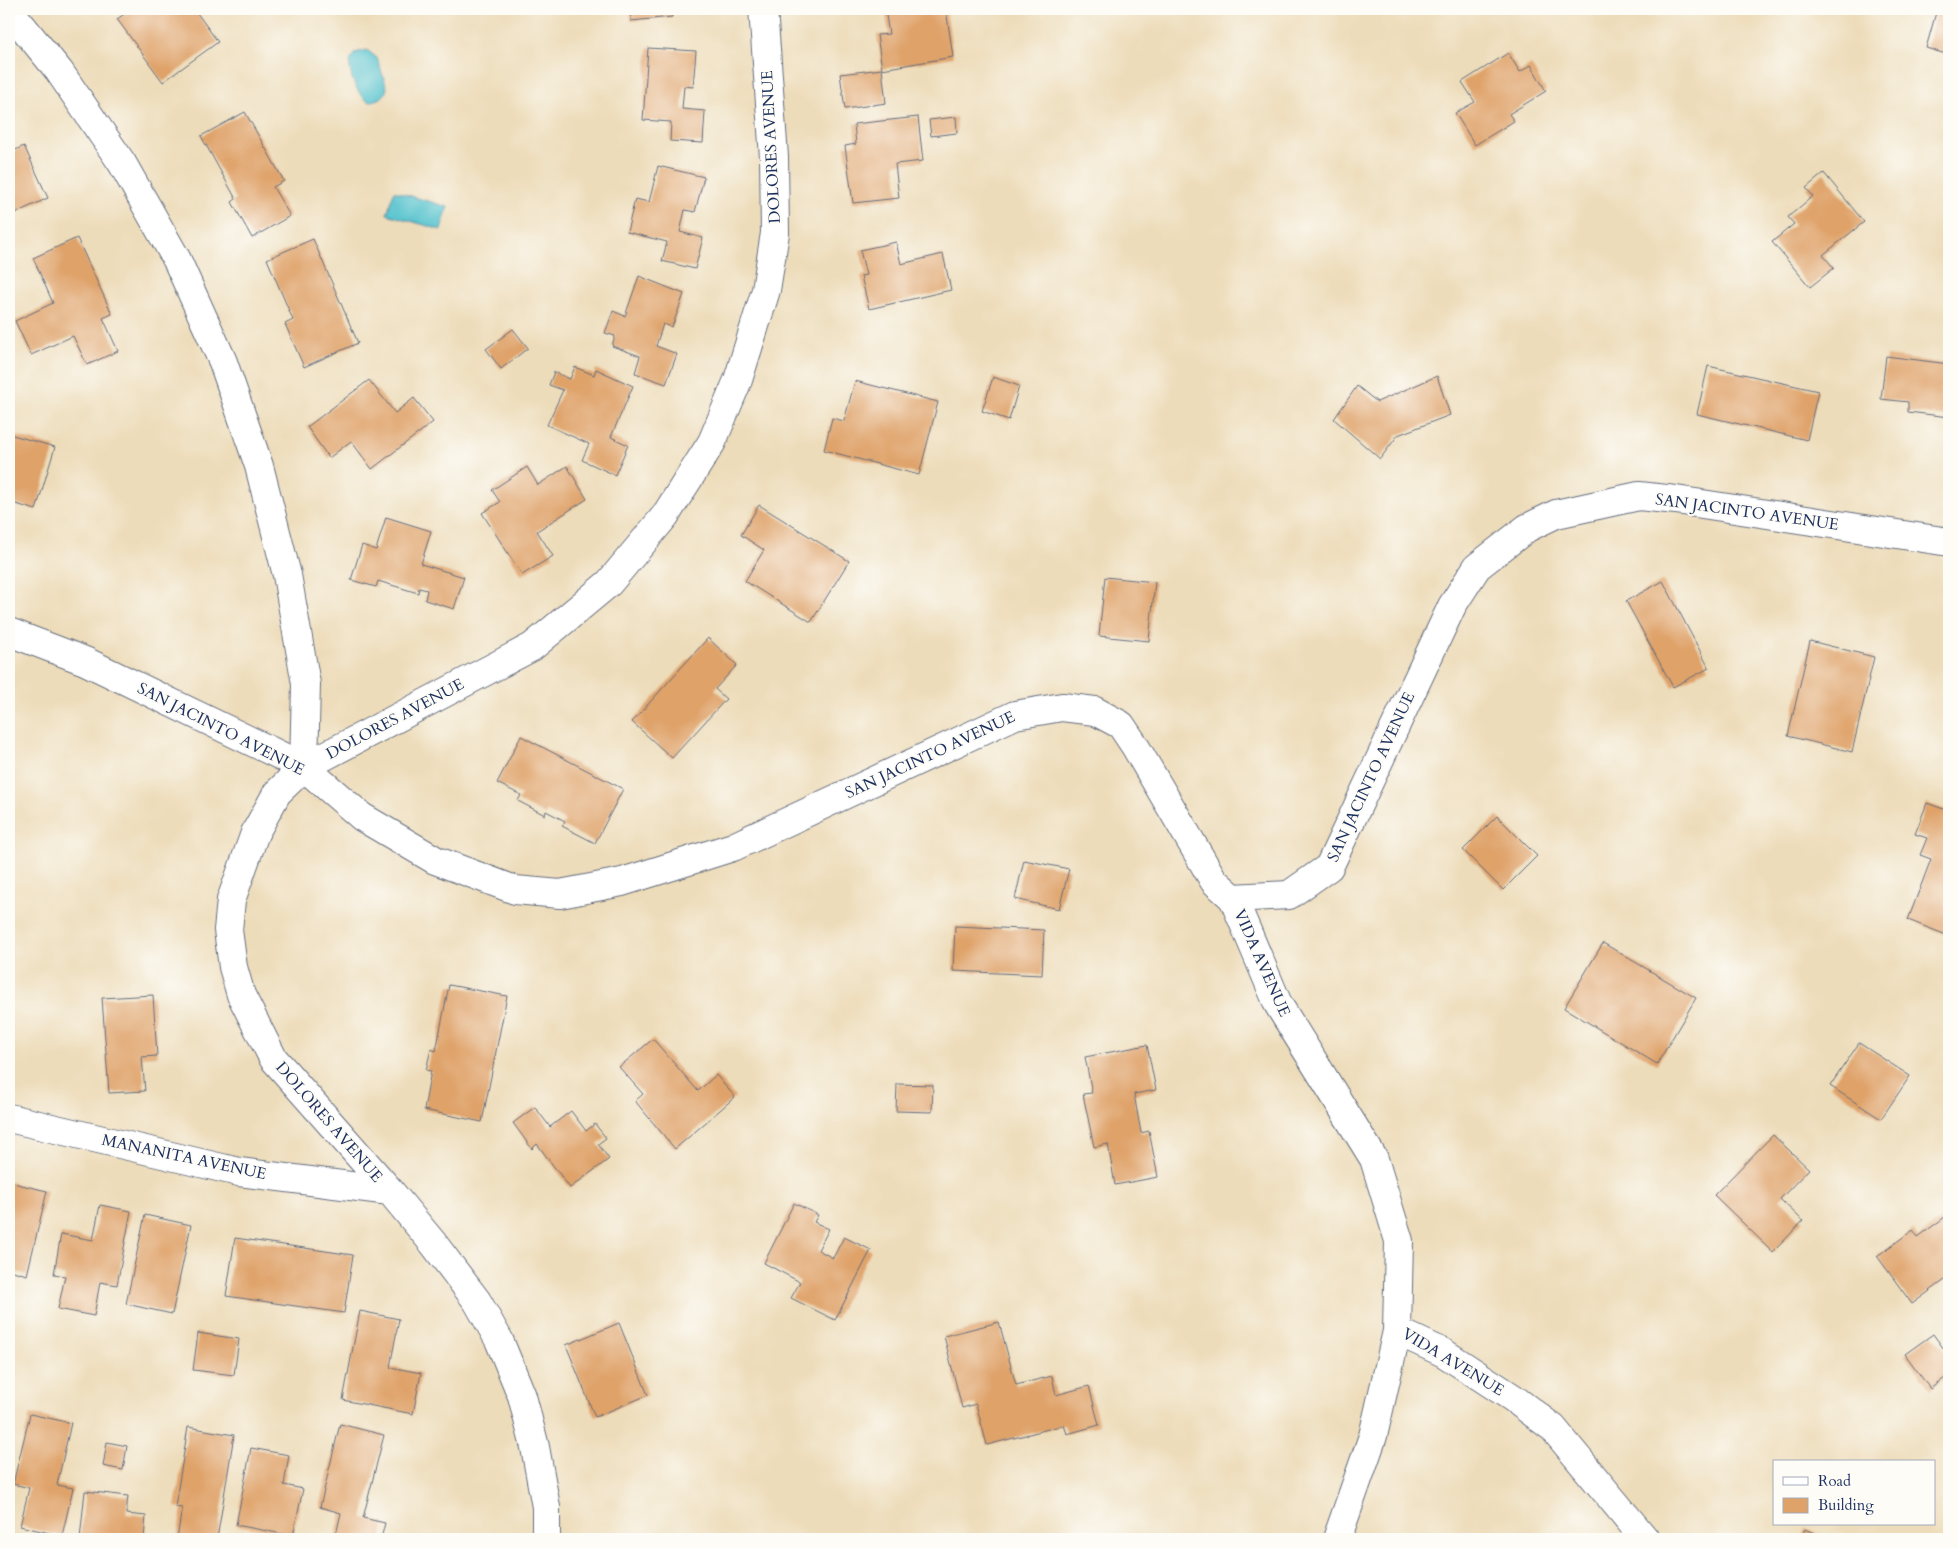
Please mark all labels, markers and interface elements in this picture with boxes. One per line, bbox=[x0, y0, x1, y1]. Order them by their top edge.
street label: DOLORES AVENUE bbox=[756, 70, 786, 224]
street label: SAN JACINTO AVENUE bbox=[1654, 488, 1840, 536]
street label: DOLORES AVENUE bbox=[322, 673, 468, 765]
street label: SAN JACINTO AVENUE bbox=[134, 677, 308, 781]
street label: SAN JACINTO AVENUE bbox=[1322, 688, 1420, 865]
street label: SAN JACINTO AVENUE bbox=[842, 706, 1019, 804]
street label: VIDA AVENUE bbox=[1228, 906, 1296, 1020]
street label: DOLORES AVENUE bbox=[270, 1057, 388, 1187]
street label: MANANITA AVENUE bbox=[100, 1129, 268, 1185]
street label: VIDA AVENUE bbox=[1398, 1323, 1508, 1401]
legend bbox=[1773, 1460, 1936, 1526]
text: Road bbox=[1818, 1471, 1851, 1491]
text: Building bbox=[1818, 1495, 1874, 1515]

